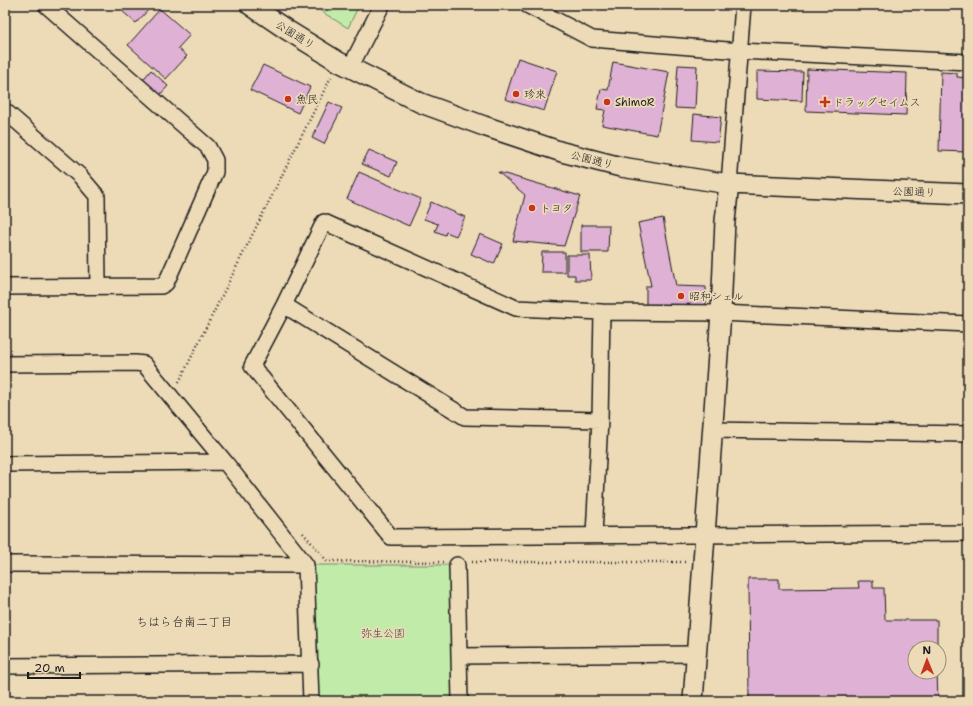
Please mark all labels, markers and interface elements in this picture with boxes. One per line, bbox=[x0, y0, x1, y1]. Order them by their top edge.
street label: 公園通り bbox=[272, 17, 318, 53]
place label: 珍來 bbox=[524, 87, 546, 102]
marker: 珍來 bbox=[511, 89, 521, 99]
place label: 魚民 bbox=[296, 92, 318, 107]
marker: 魚民 bbox=[283, 94, 293, 104]
place label: ShimoR bbox=[615, 95, 655, 110]
place label: ドラッグセイムス bbox=[833, 95, 921, 110]
marker: ShimoR bbox=[602, 97, 612, 107]
marker: ドラッグセイムス bbox=[820, 97, 830, 107]
street label: 公園通り bbox=[569, 147, 615, 173]
street label: 公園通り bbox=[892, 184, 936, 200]
place label: トヨタ bbox=[540, 201, 573, 216]
marker: トヨタ bbox=[527, 203, 537, 213]
place label: 昭和シェル bbox=[689, 289, 744, 304]
marker: 昭和シェル bbox=[676, 291, 686, 301]
district label: ちはら台南二丁目 bbox=[136, 614, 232, 630]
park label: 弥生公園 bbox=[361, 626, 405, 641]
north arrow bbox=[907, 640, 947, 680]
text: N bbox=[922, 643, 932, 658]
scale bar bbox=[28, 654, 80, 680]
text: 20 m bbox=[34, 660, 65, 676]

